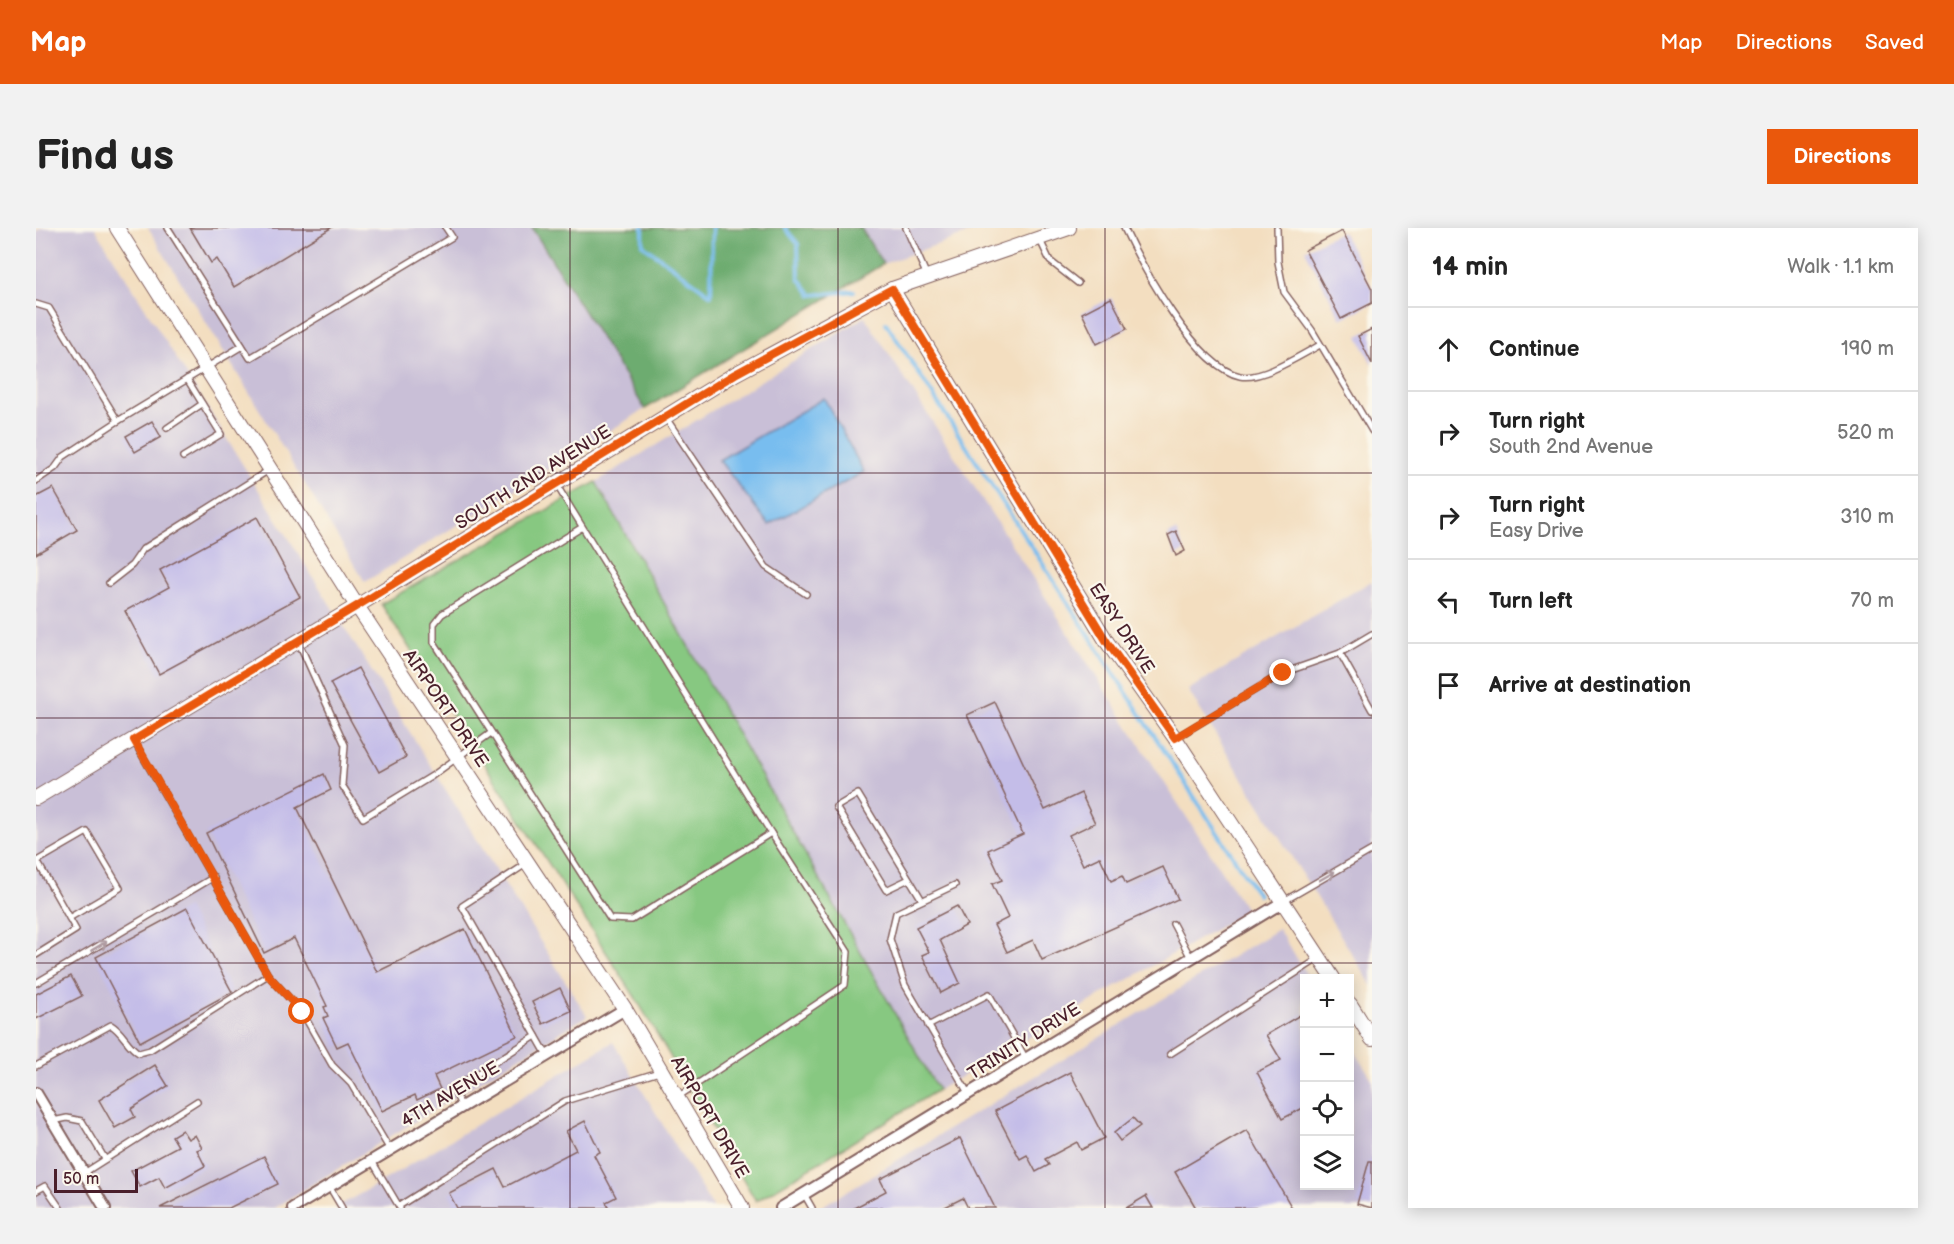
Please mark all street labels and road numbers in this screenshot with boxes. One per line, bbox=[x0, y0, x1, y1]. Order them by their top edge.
street label: SOUTH 2ND AVENUE bbox=[451, 421, 615, 534]
street label: EASY DRIVE bbox=[1085, 579, 1159, 677]
street label: AIRPORT DRIVE bbox=[398, 645, 493, 771]
street label: TRINITY DRIVE bbox=[964, 998, 1085, 1085]
street label: AIRPORT DRIVE bbox=[666, 1053, 753, 1182]
street label: 4TH AVENUE bbox=[397, 1057, 503, 1132]

